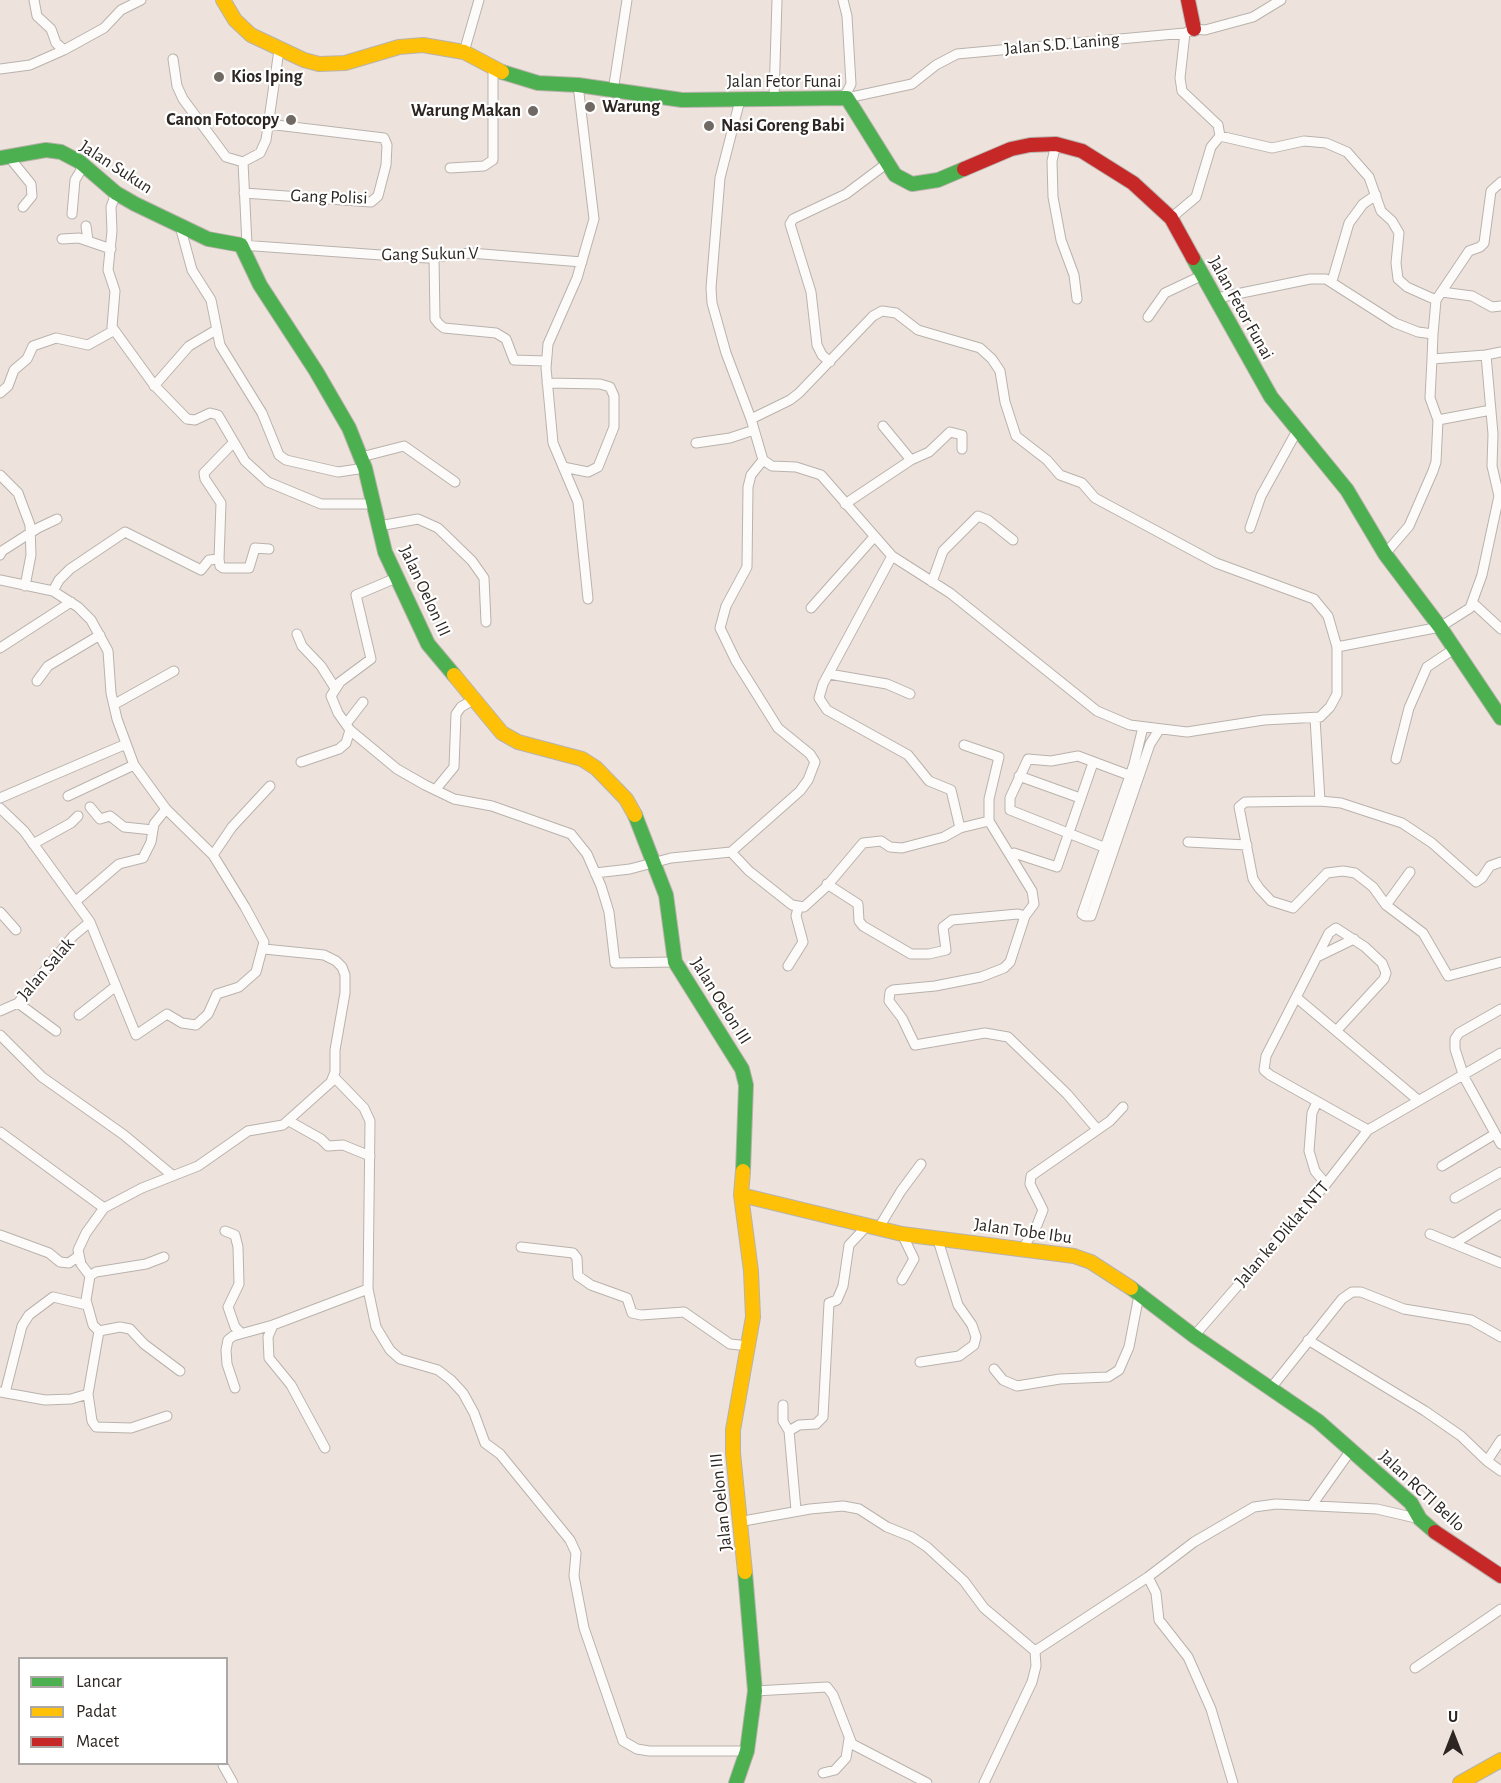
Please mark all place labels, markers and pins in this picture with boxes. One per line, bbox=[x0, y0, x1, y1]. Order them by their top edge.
place label: Kios Iping bbox=[231, 66, 302, 88]
marker: Kios Iping bbox=[212, 70, 226, 84]
place label: Warung bbox=[602, 96, 660, 118]
place label: Warung Makan bbox=[411, 100, 521, 122]
marker: Warung bbox=[583, 100, 597, 114]
marker: Warung Makan bbox=[526, 104, 540, 118]
place label: Canon Fotocopy bbox=[166, 109, 279, 131]
marker: Canon Fotocopy bbox=[284, 113, 298, 127]
place label: Nasi Goreng Babi bbox=[721, 115, 845, 137]
marker: Nasi Goreng Babi bbox=[702, 119, 716, 133]

